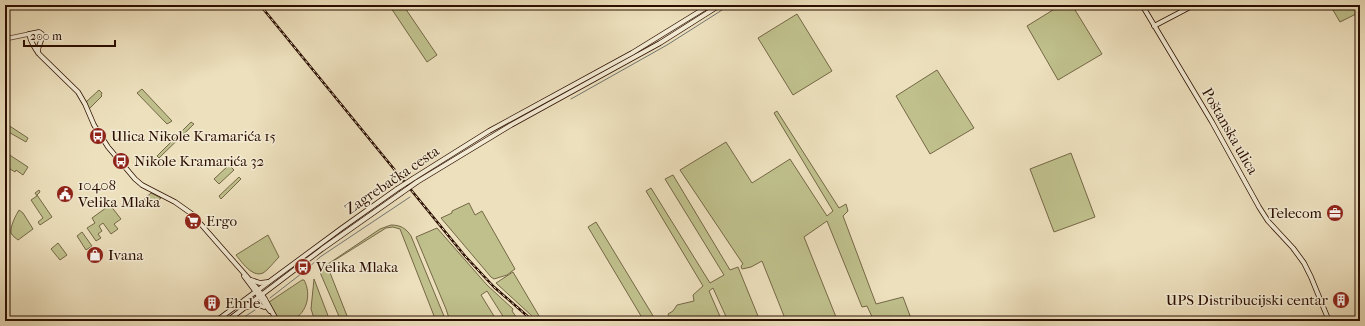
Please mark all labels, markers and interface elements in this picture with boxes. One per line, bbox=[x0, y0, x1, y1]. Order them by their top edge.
scale bar bbox=[24, 22, 115, 48]
text: 200 m bbox=[30, 29, 62, 43]
street label: Poštanska ulica bbox=[1198, 85, 1263, 178]
bus stop icon: Ulica Nikole Kramarića 15 bbox=[88, 126, 108, 146]
place label: Ulica Nikole Kramarića 15 bbox=[111, 127, 276, 145]
street label: Zagrebačka cesta bbox=[341, 141, 443, 218]
bus stop icon: Nikole Kramarića 32 bbox=[111, 151, 131, 171]
place label: Nikole Kramarića 32 bbox=[134, 152, 265, 170]
place label: 10408 Velika Mlaka bbox=[77, 176, 161, 211]
public building icon: 10408 Velika Mlaka bbox=[55, 184, 75, 204]
office icon: Telecom bbox=[1325, 203, 1345, 223]
place label: Telecom bbox=[1268, 204, 1323, 222]
supermarket icon: Ergo bbox=[183, 211, 203, 231]
place label: Ergo bbox=[206, 212, 237, 230]
shop icon: Ivana bbox=[85, 245, 105, 265]
place label: Ivana bbox=[108, 246, 145, 264]
bus stop icon: Velika Mlaka bbox=[293, 257, 313, 277]
place label: Velika Mlaka bbox=[315, 258, 399, 276]
building icon: UPS Distribucijski centar bbox=[1331, 290, 1351, 310]
place label: UPS Distribucijski centar bbox=[1166, 291, 1329, 309]
building icon: Ehrle bbox=[202, 293, 222, 313]
place label: Ehrle bbox=[225, 294, 261, 312]

